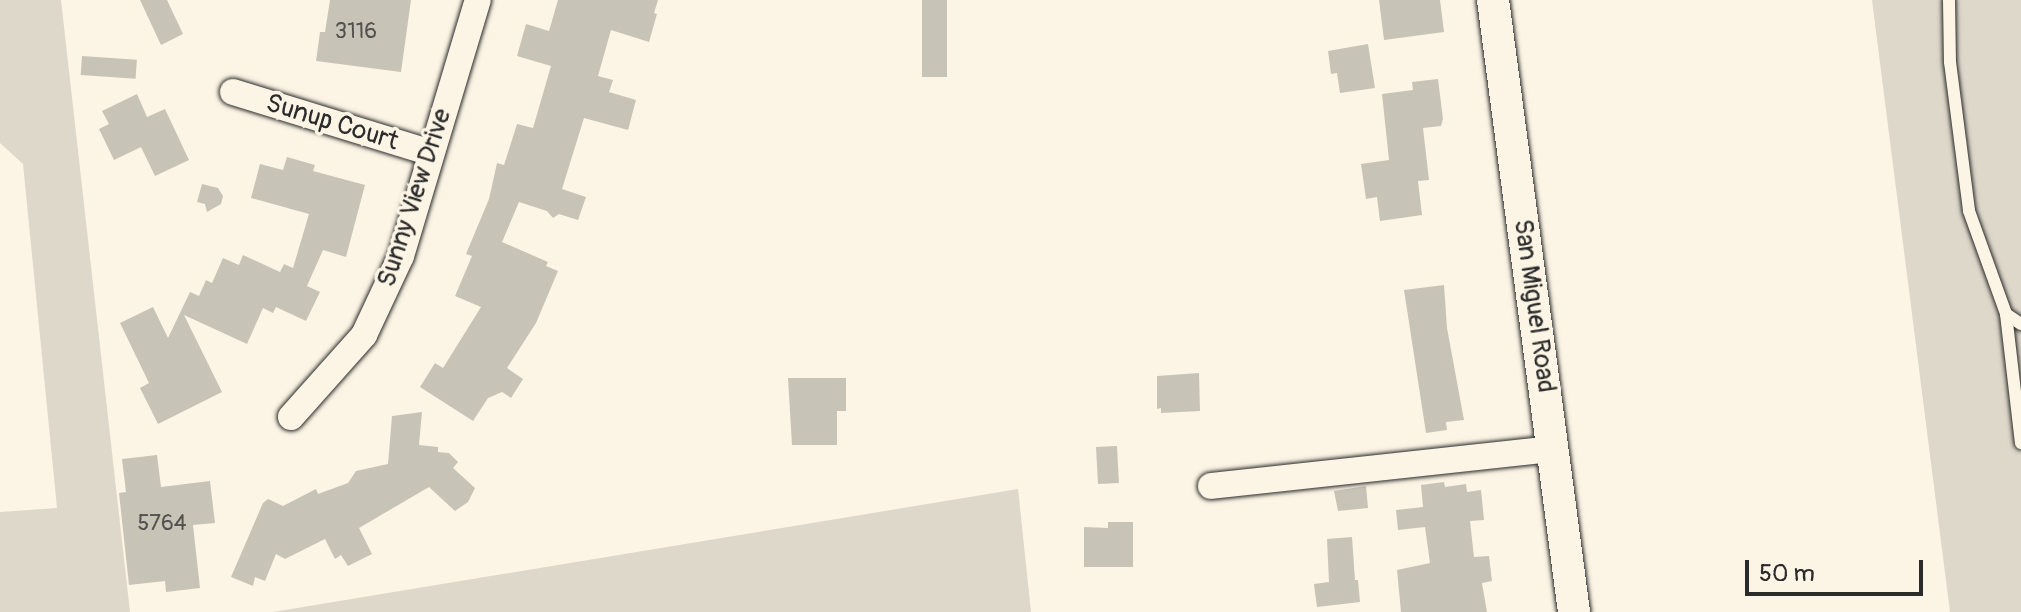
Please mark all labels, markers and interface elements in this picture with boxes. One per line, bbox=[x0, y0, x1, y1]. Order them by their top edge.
house number: 3116 bbox=[335, 19, 377, 45]
street label: Sunup Court bbox=[262, 88, 402, 158]
street label: Sunny View Drive bbox=[371, 105, 459, 291]
street label: San Miguel Road bbox=[1506, 217, 1562, 395]
house number: 5764 bbox=[137, 511, 187, 537]
scale bar bbox=[1749, 544, 1927, 594]
text: 50 m bbox=[1759, 559, 1815, 588]

